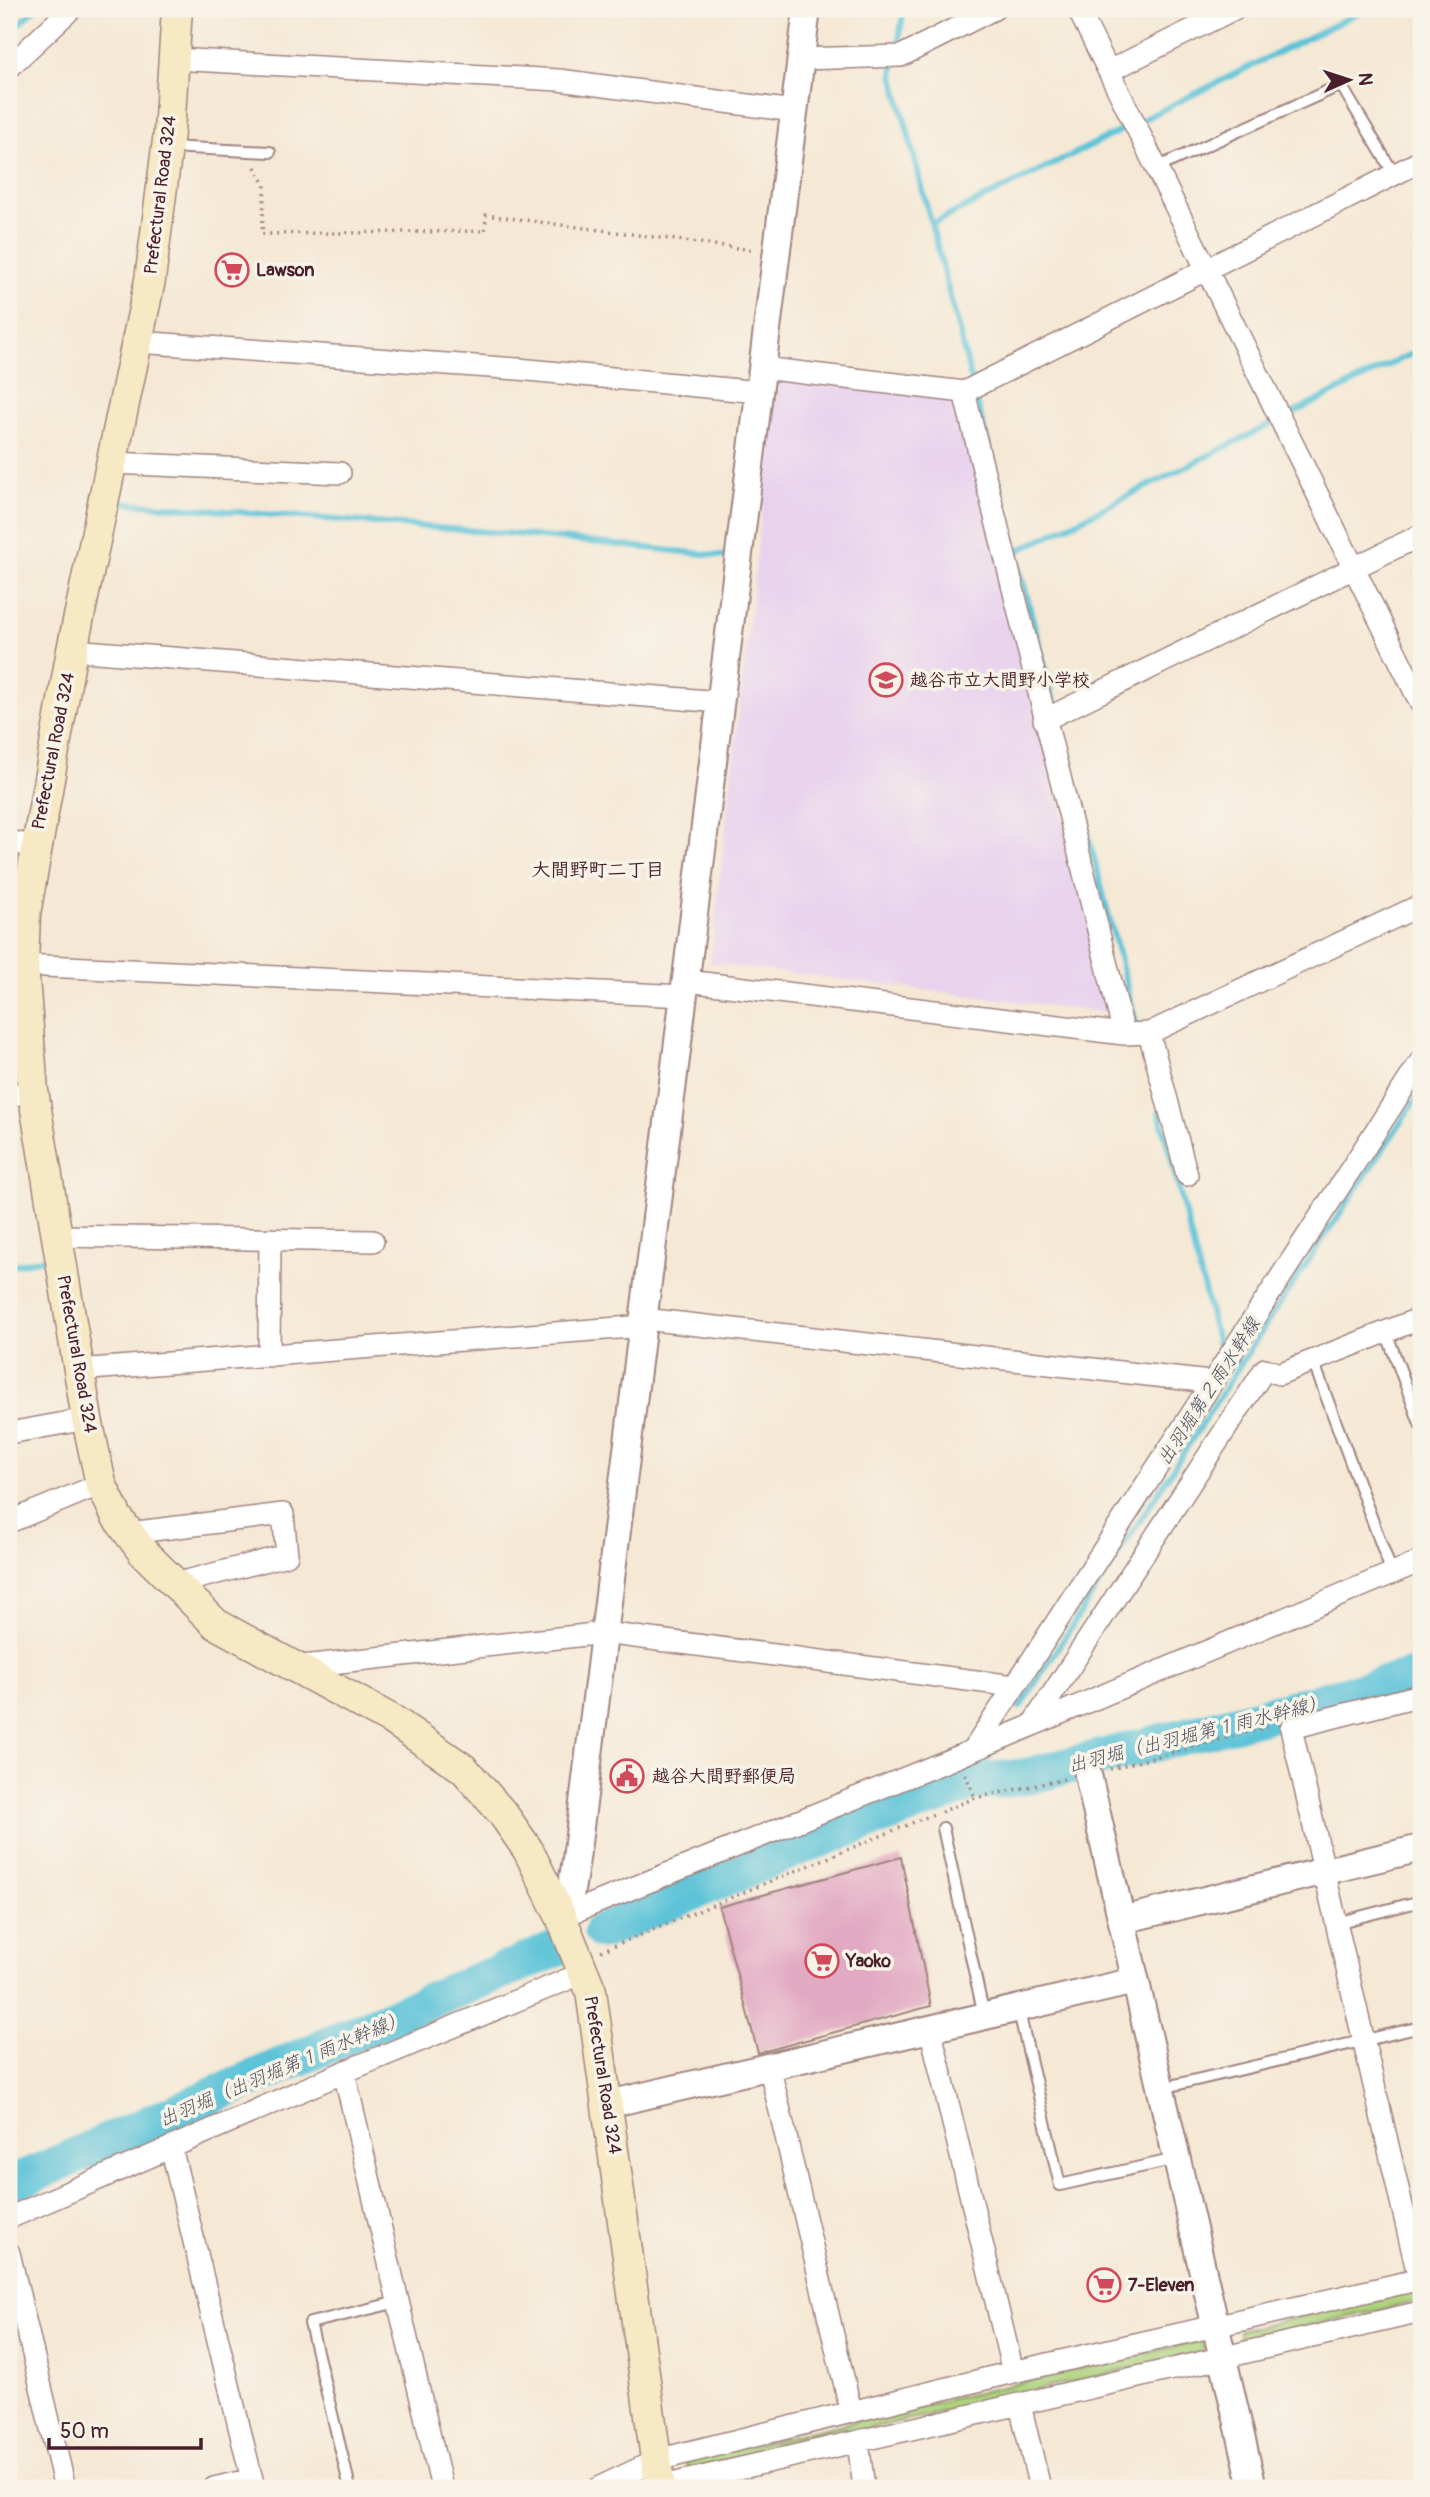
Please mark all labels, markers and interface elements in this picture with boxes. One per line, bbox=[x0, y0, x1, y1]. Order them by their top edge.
north arrow bbox=[1314, 46, 1384, 116]
text: N bbox=[1353, 72, 1377, 86]
street label: Prefectural Road 324 bbox=[139, 114, 182, 276]
supermarket icon: Lawson bbox=[213, 251, 251, 289]
place label: Lawson bbox=[256, 259, 314, 282]
school or university icon: 越谷市立大間野小学校 bbox=[867, 661, 905, 699]
place label: 越谷市立大間野小学校 bbox=[910, 669, 1090, 692]
street label: Prefectural Road 324 bbox=[27, 670, 80, 832]
district label: 大間野町二丁目 bbox=[531, 858, 665, 882]
street label: Prefectural Road 324 bbox=[51, 1273, 102, 1435]
water label: 出羽堀第２雨水幹線 bbox=[1152, 1312, 1266, 1470]
water label: 出羽堀（出羽堀第１雨水幹線） bbox=[1065, 1690, 1329, 1778]
public building icon: 越谷大間野郵便局 bbox=[608, 1757, 646, 1795]
place label: 越谷大間野郵便局 bbox=[652, 1765, 796, 1788]
supermarket icon: Yaoko bbox=[803, 1942, 841, 1980]
place label: Yaoko bbox=[845, 1950, 891, 1973]
street label: Prefectural Road 324 bbox=[579, 1994, 626, 2156]
water label: 出羽堀（出羽堀第１雨水幹線） bbox=[155, 2006, 410, 2132]
supermarket icon: 7-Eleven bbox=[1085, 2266, 1123, 2304]
place label: 7-Eleven bbox=[1128, 2274, 1195, 2297]
scale bar bbox=[49, 2406, 201, 2450]
text: 50 m bbox=[60, 2418, 109, 2445]

